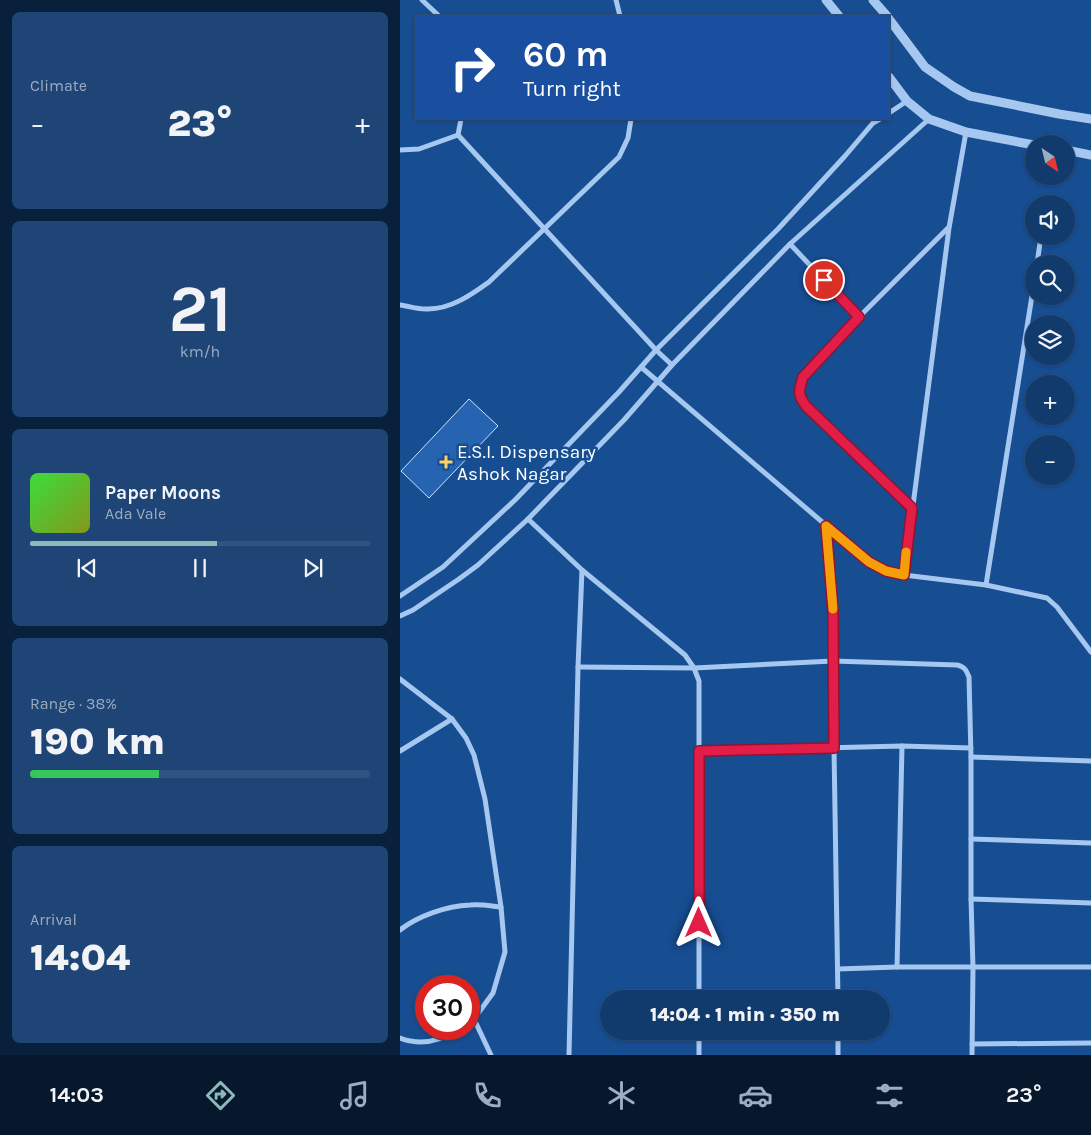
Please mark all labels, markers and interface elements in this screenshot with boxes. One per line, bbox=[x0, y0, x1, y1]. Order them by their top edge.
text: 60 m bbox=[523, 34, 608, 75]
icon: right bbox=[440, 35, 505, 100]
text: Climate bbox=[30, 76, 87, 95]
text: Turn right bbox=[523, 76, 621, 102]
text: 23° bbox=[167, 101, 233, 146]
text: − bbox=[30, 107, 45, 140]
text: + bbox=[355, 107, 370, 140]
north arrow bbox=[1025, 135, 1075, 185]
map controls bbox=[1025, 135, 1075, 485]
button: sound bbox=[1025, 195, 1075, 245]
button: search bbox=[1025, 255, 1075, 305]
pin bbox=[803, 259, 845, 301]
icon: arrive bbox=[810, 266, 838, 294]
text: 21 bbox=[169, 271, 231, 347]
button: layers bbox=[1025, 315, 1075, 365]
text: km/h bbox=[180, 342, 220, 361]
button: + bbox=[1025, 375, 1075, 425]
button: − bbox=[1025, 435, 1075, 485]
place label: E.S.I. Dispensary Ashok Nagar bbox=[457, 441, 596, 485]
marker: E.S.I. Dispensary Ashok Nagar bbox=[439, 455, 453, 469]
text: Paper Moons bbox=[105, 482, 221, 504]
text: Ada Vale bbox=[105, 504, 166, 523]
icon: previous bbox=[73, 554, 101, 582]
icon: pause bbox=[186, 554, 214, 582]
icon: next bbox=[299, 554, 327, 582]
text: Range · 38% bbox=[30, 694, 117, 713]
text: 190 km bbox=[30, 719, 165, 764]
position arrow bbox=[672, 896, 724, 948]
text: Arrival bbox=[30, 910, 77, 929]
text: 14:04 bbox=[30, 935, 130, 980]
speed limit sign: 30 bbox=[415, 975, 480, 1040]
text: 14:04 · 1 min · 350 m bbox=[650, 1004, 840, 1026]
icon: directions bbox=[203, 1078, 238, 1113]
icon: music bbox=[337, 1078, 372, 1113]
icon: phone bbox=[470, 1078, 505, 1113]
icon: climate bbox=[604, 1078, 639, 1113]
icon: car bbox=[738, 1078, 773, 1113]
icon: filters bbox=[872, 1078, 907, 1113]
text: 14:03 bbox=[49, 1082, 104, 1108]
text: 23° bbox=[1006, 1082, 1041, 1108]

